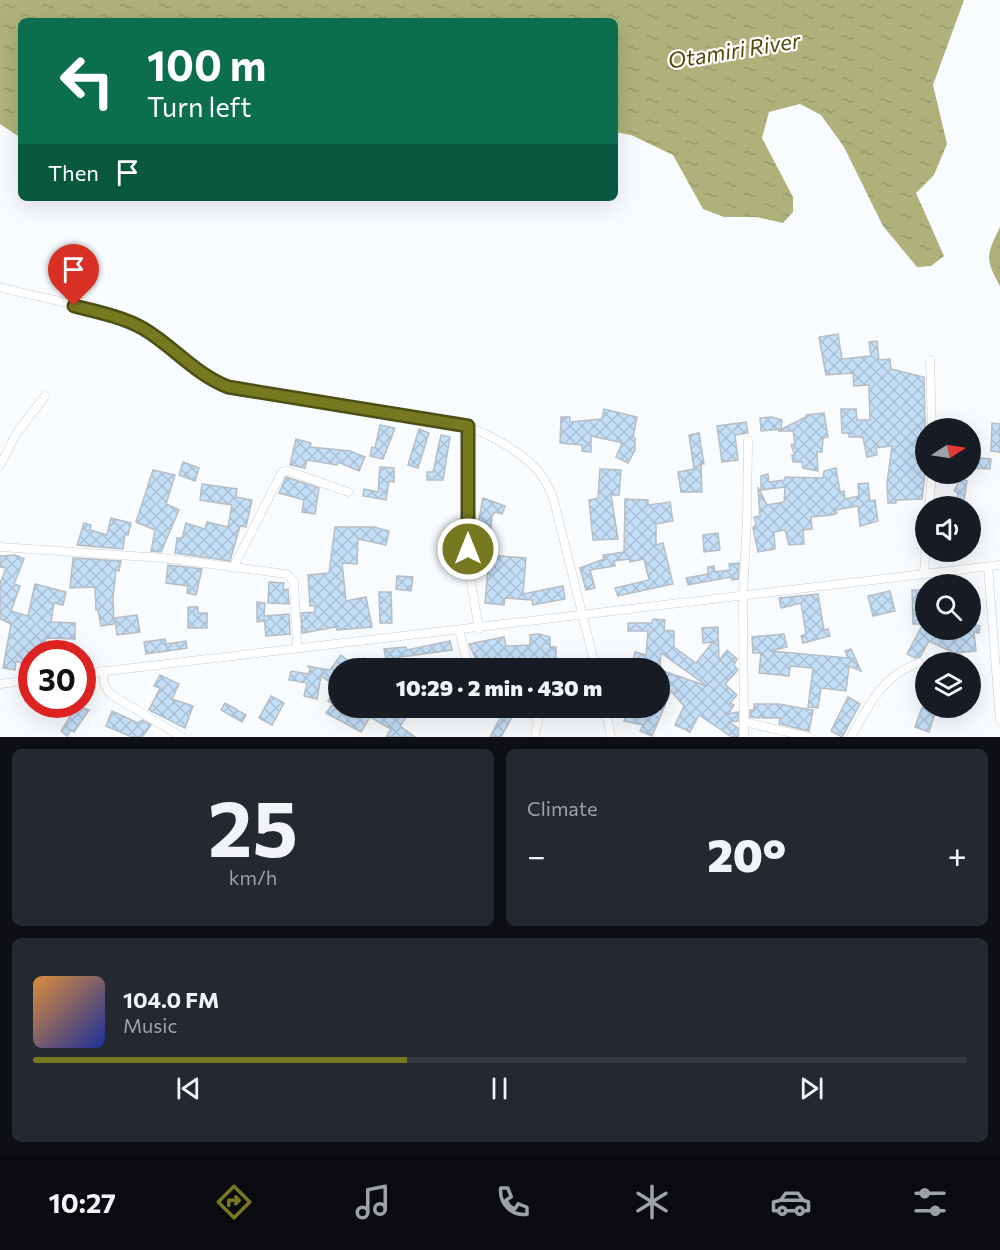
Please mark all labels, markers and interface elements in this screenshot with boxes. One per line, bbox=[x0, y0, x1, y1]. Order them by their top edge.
water label: Otamiri River bbox=[666, 26, 803, 74]
text: 100 m bbox=[147, 38, 267, 90]
icon: left bbox=[48, 42, 126, 120]
text: Turn left bbox=[147, 90, 251, 123]
icon: arrive bbox=[111, 156, 144, 189]
text: Then bbox=[48, 159, 99, 186]
pin bbox=[48, 244, 99, 306]
icon: arrive bbox=[57, 253, 90, 286]
north arrow bbox=[915, 418, 981, 484]
map controls bbox=[915, 418, 981, 718]
button: sound bbox=[915, 496, 981, 562]
position arrow bbox=[436, 517, 500, 581]
button: search bbox=[915, 574, 981, 640]
speed limit sign: 30 bbox=[18, 640, 96, 718]
button: layers bbox=[915, 652, 981, 718]
text: 10:29 · 2 min · 430 m bbox=[396, 674, 602, 701]
text: 25 bbox=[208, 778, 298, 873]
text: Climate bbox=[527, 796, 597, 820]
text: 20° bbox=[707, 826, 786, 881]
text: − bbox=[527, 834, 546, 875]
text: + bbox=[948, 834, 967, 875]
text: km/h bbox=[229, 865, 277, 889]
text: 104.0 FM bbox=[123, 986, 219, 1013]
text: Music bbox=[123, 1013, 177, 1037]
icon: previous bbox=[172, 1072, 205, 1105]
icon: pause bbox=[483, 1072, 516, 1105]
icon: next bbox=[795, 1072, 828, 1105]
icon: directions bbox=[213, 1181, 255, 1223]
icon: music bbox=[352, 1181, 394, 1223]
icon: phone bbox=[492, 1181, 534, 1223]
icon: climate bbox=[631, 1181, 673, 1223]
icon: car bbox=[770, 1181, 812, 1223]
icon: filters bbox=[909, 1181, 951, 1223]
text: 10:27 bbox=[49, 1186, 116, 1219]

